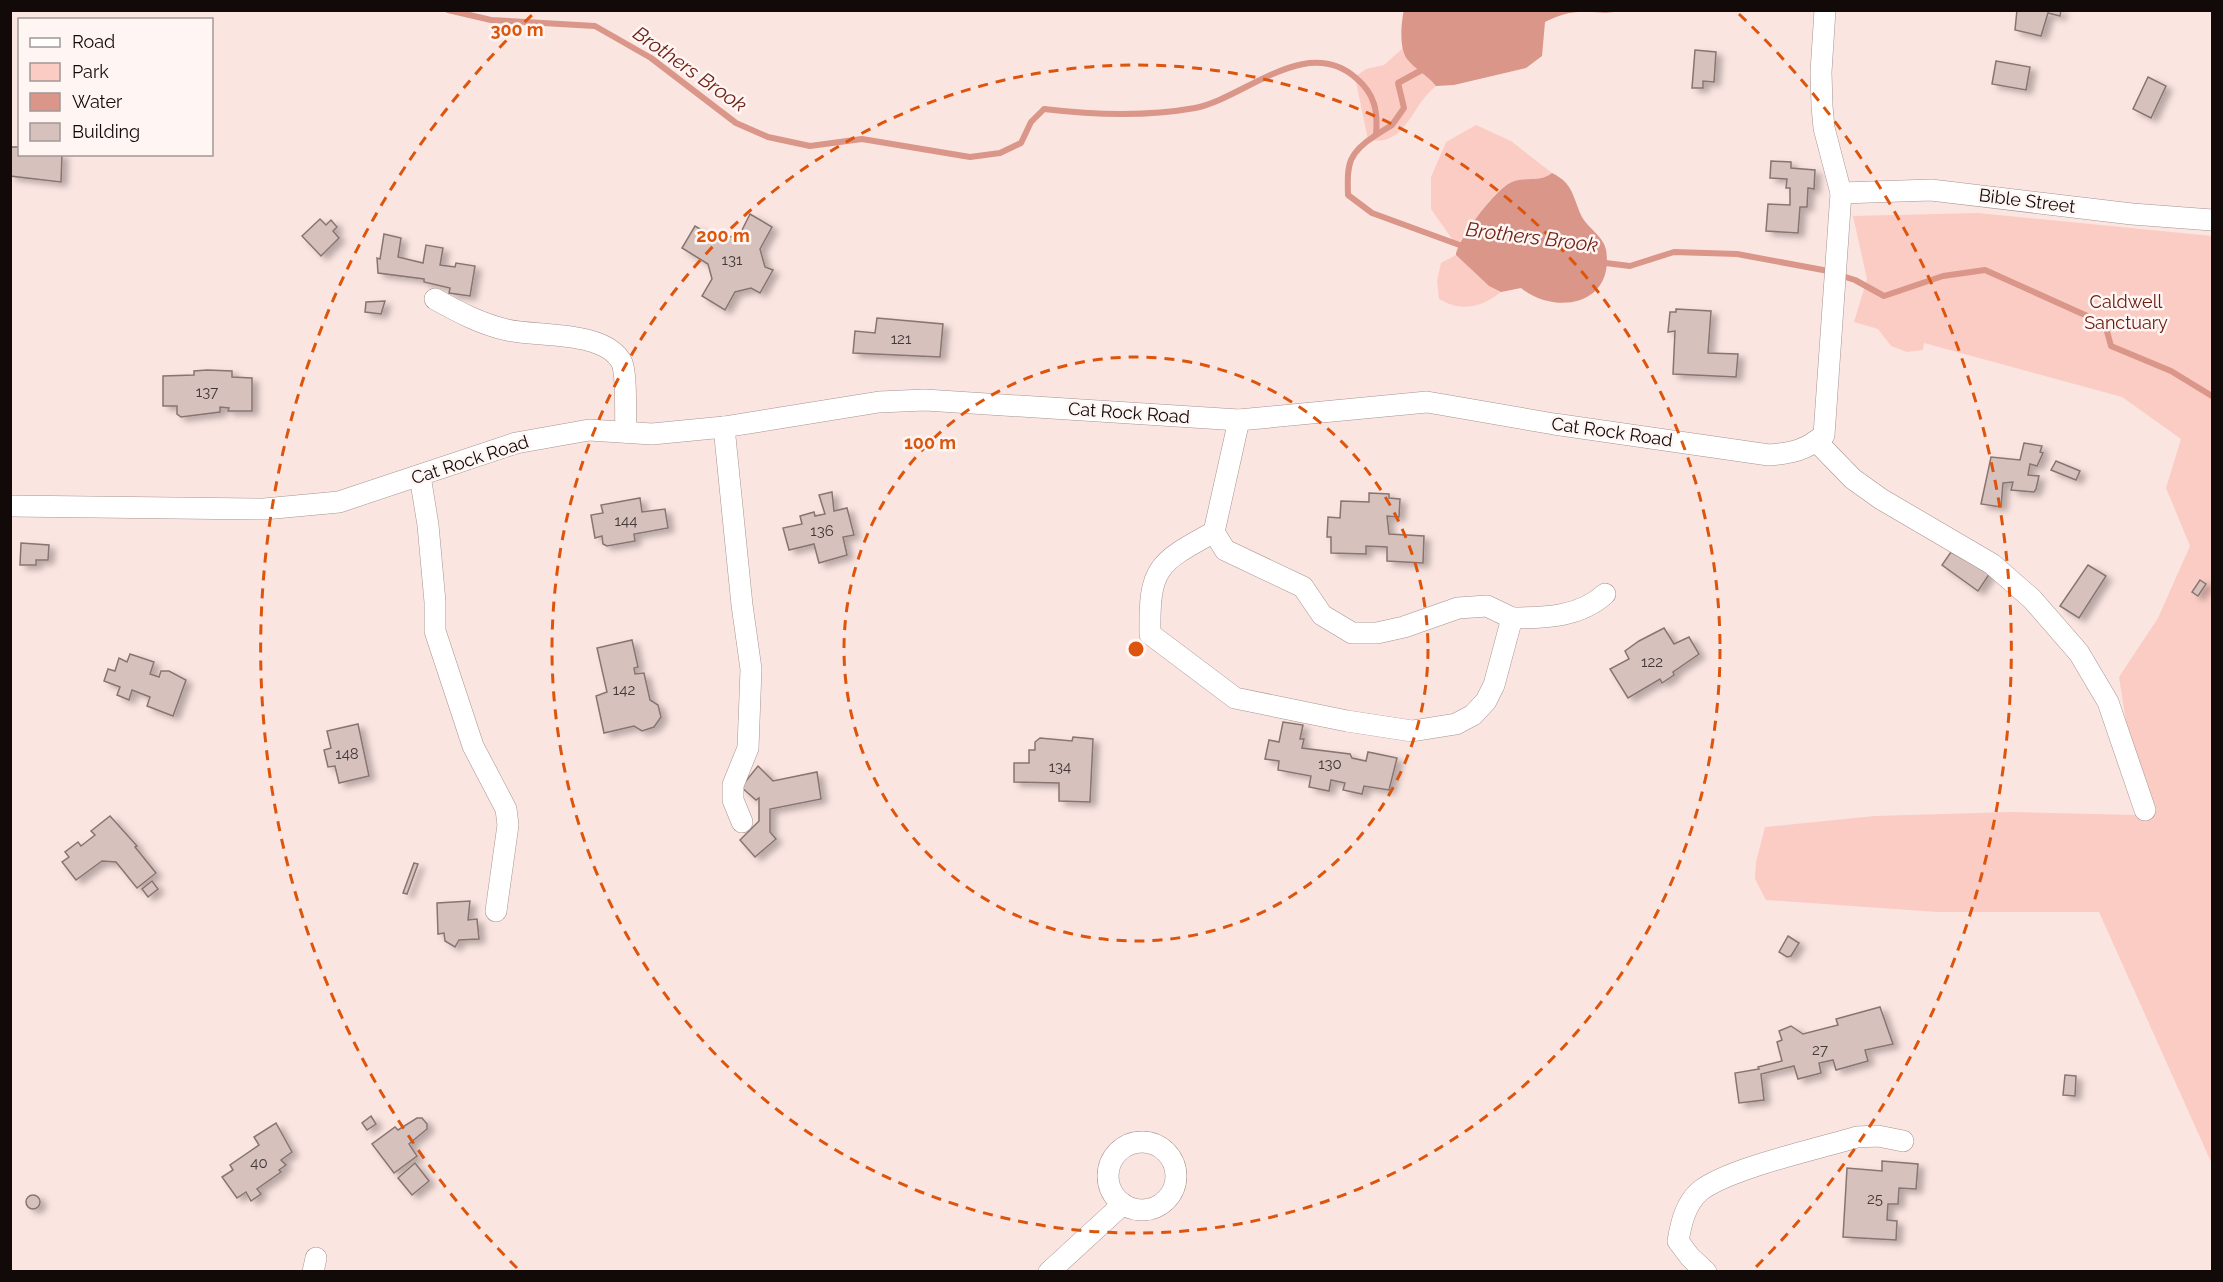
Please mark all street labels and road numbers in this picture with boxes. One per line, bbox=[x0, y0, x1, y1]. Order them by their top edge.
street label: Bible Street bbox=[1978, 184, 2076, 217]
street label: Cat Rock Road bbox=[1067, 398, 1191, 427]
street label: Cat Rock Road bbox=[1550, 413, 1674, 450]
street label: Cat Rock Road bbox=[409, 431, 531, 488]

